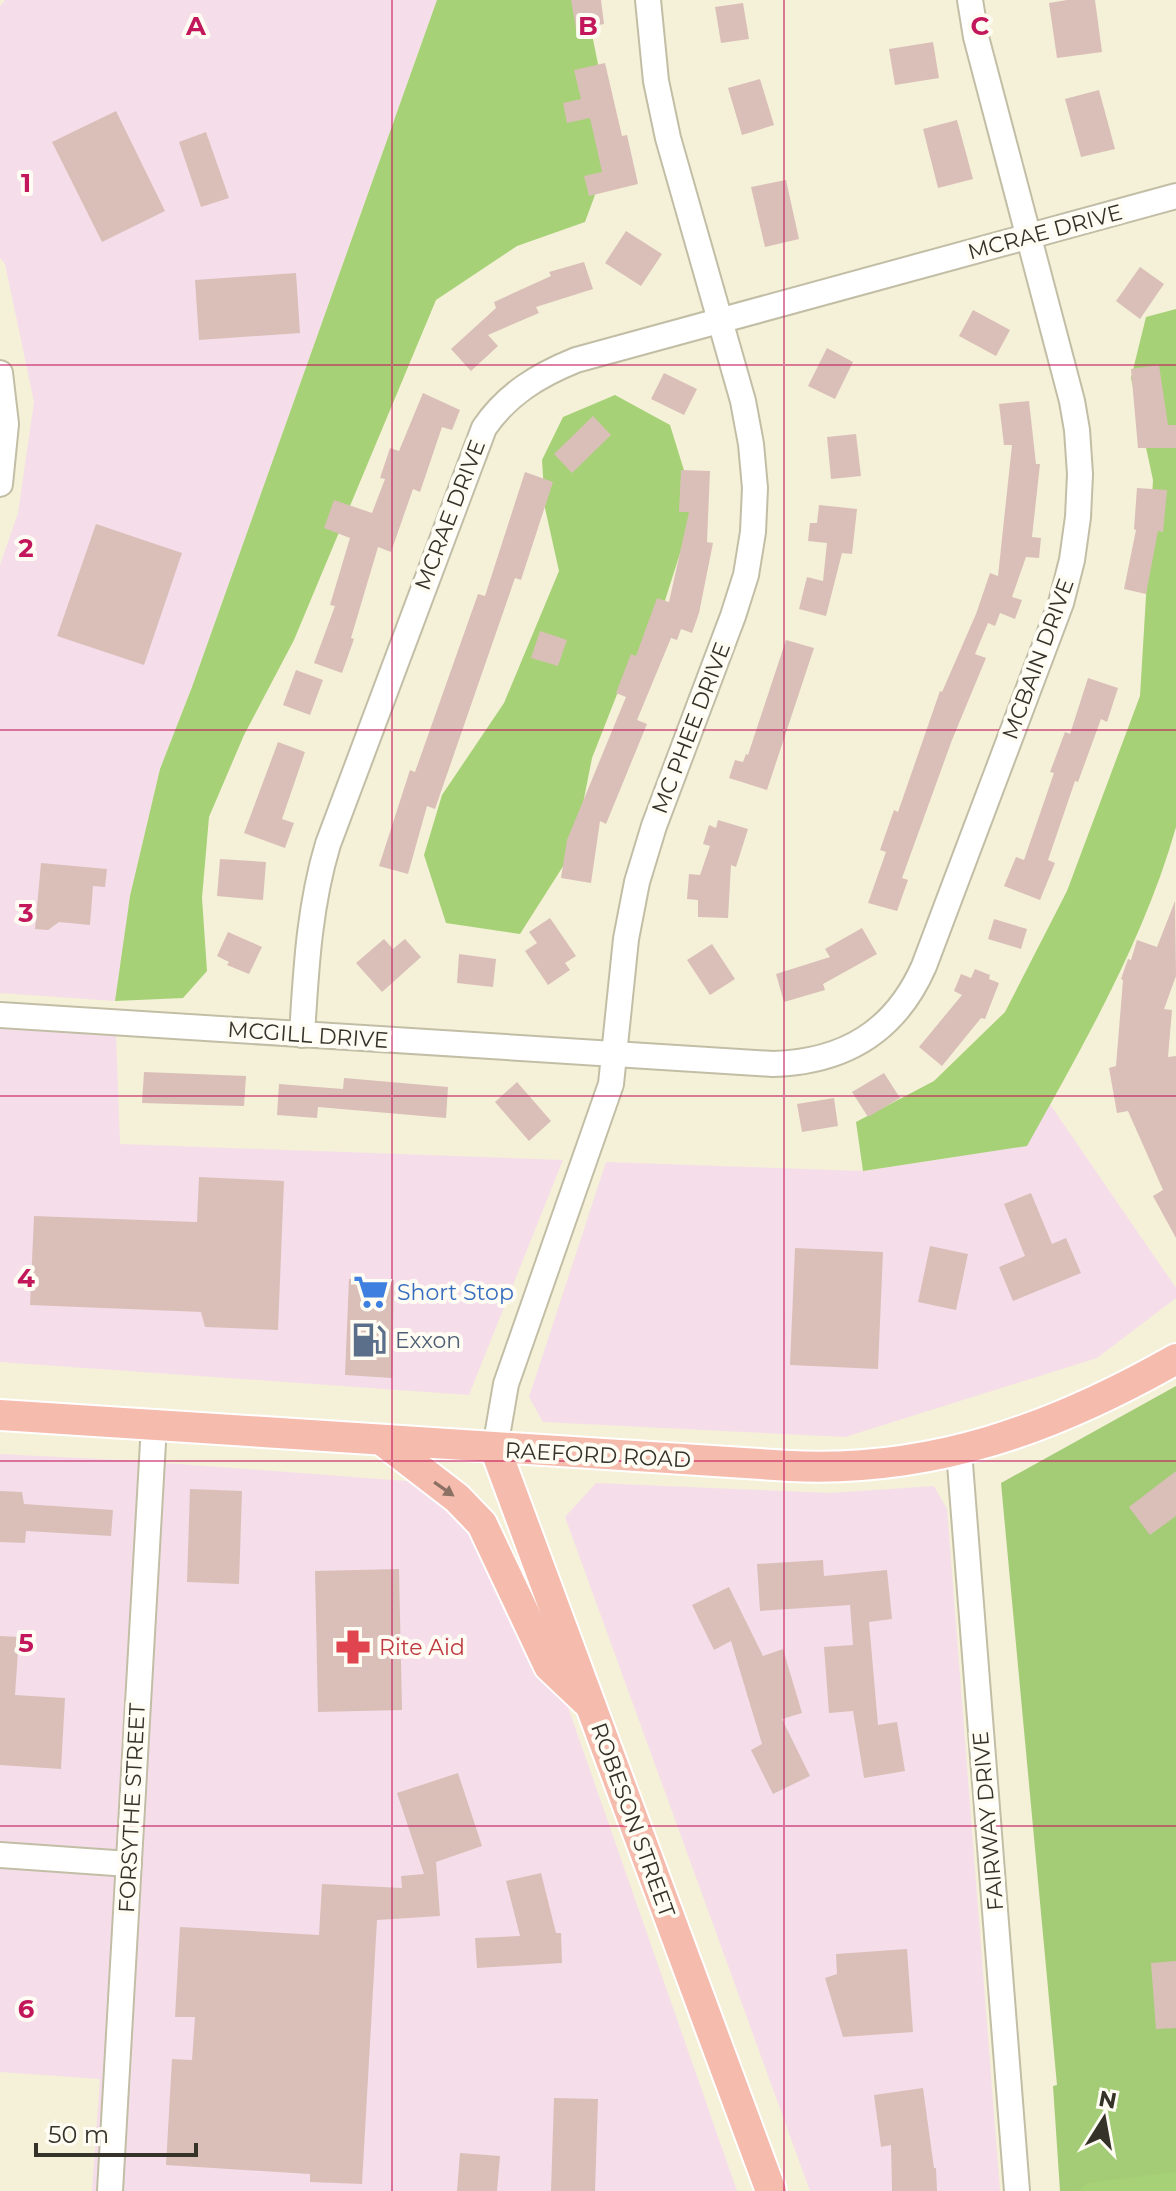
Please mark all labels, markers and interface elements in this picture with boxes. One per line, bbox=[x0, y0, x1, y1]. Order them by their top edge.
text: A bbox=[185, 10, 207, 42]
text: B bbox=[578, 10, 598, 42]
text: C bbox=[971, 10, 990, 42]
text: 1 bbox=[21, 167, 31, 199]
street label: MCRAE DRIVE bbox=[965, 198, 1125, 266]
street label: MCRAE DRIVE bbox=[409, 436, 491, 594]
text: 2 bbox=[18, 532, 34, 564]
street label: MCBAIN DRIVE bbox=[996, 575, 1080, 743]
street label: MC PHEE DRIVE bbox=[646, 639, 736, 817]
text: 3 bbox=[17, 897, 34, 929]
street label: MCGILL DRIVE bbox=[227, 1016, 389, 1054]
text: 4 bbox=[17, 1262, 35, 1294]
supermarket icon: Short Stop bbox=[352, 1273, 390, 1311]
place label: Short Stop bbox=[397, 1279, 514, 1306]
fuel station icon: Exxon bbox=[350, 1321, 388, 1359]
place label: Exxon bbox=[395, 1327, 461, 1354]
street label: RAEFORD ROAD bbox=[504, 1437, 692, 1473]
one-way arrow bbox=[434, 1481, 455, 1496]
text: 5 bbox=[18, 1627, 34, 1659]
pharmacy icon: Rite Aid bbox=[334, 1628, 372, 1666]
place label: Rite Aid bbox=[379, 1634, 465, 1661]
street label: FORSYTHE STREET bbox=[113, 1702, 151, 1914]
street label: ROBESON STREET bbox=[585, 1719, 681, 1921]
street label: FAIRWAY DRIVE bbox=[967, 1730, 1009, 1912]
text: 6 bbox=[18, 1993, 35, 2025]
north arrow bbox=[1064, 2079, 1144, 2159]
text: N bbox=[1096, 2085, 1119, 2115]
scale bar bbox=[36, 2107, 196, 2157]
text: 50 m bbox=[48, 2120, 109, 2149]

